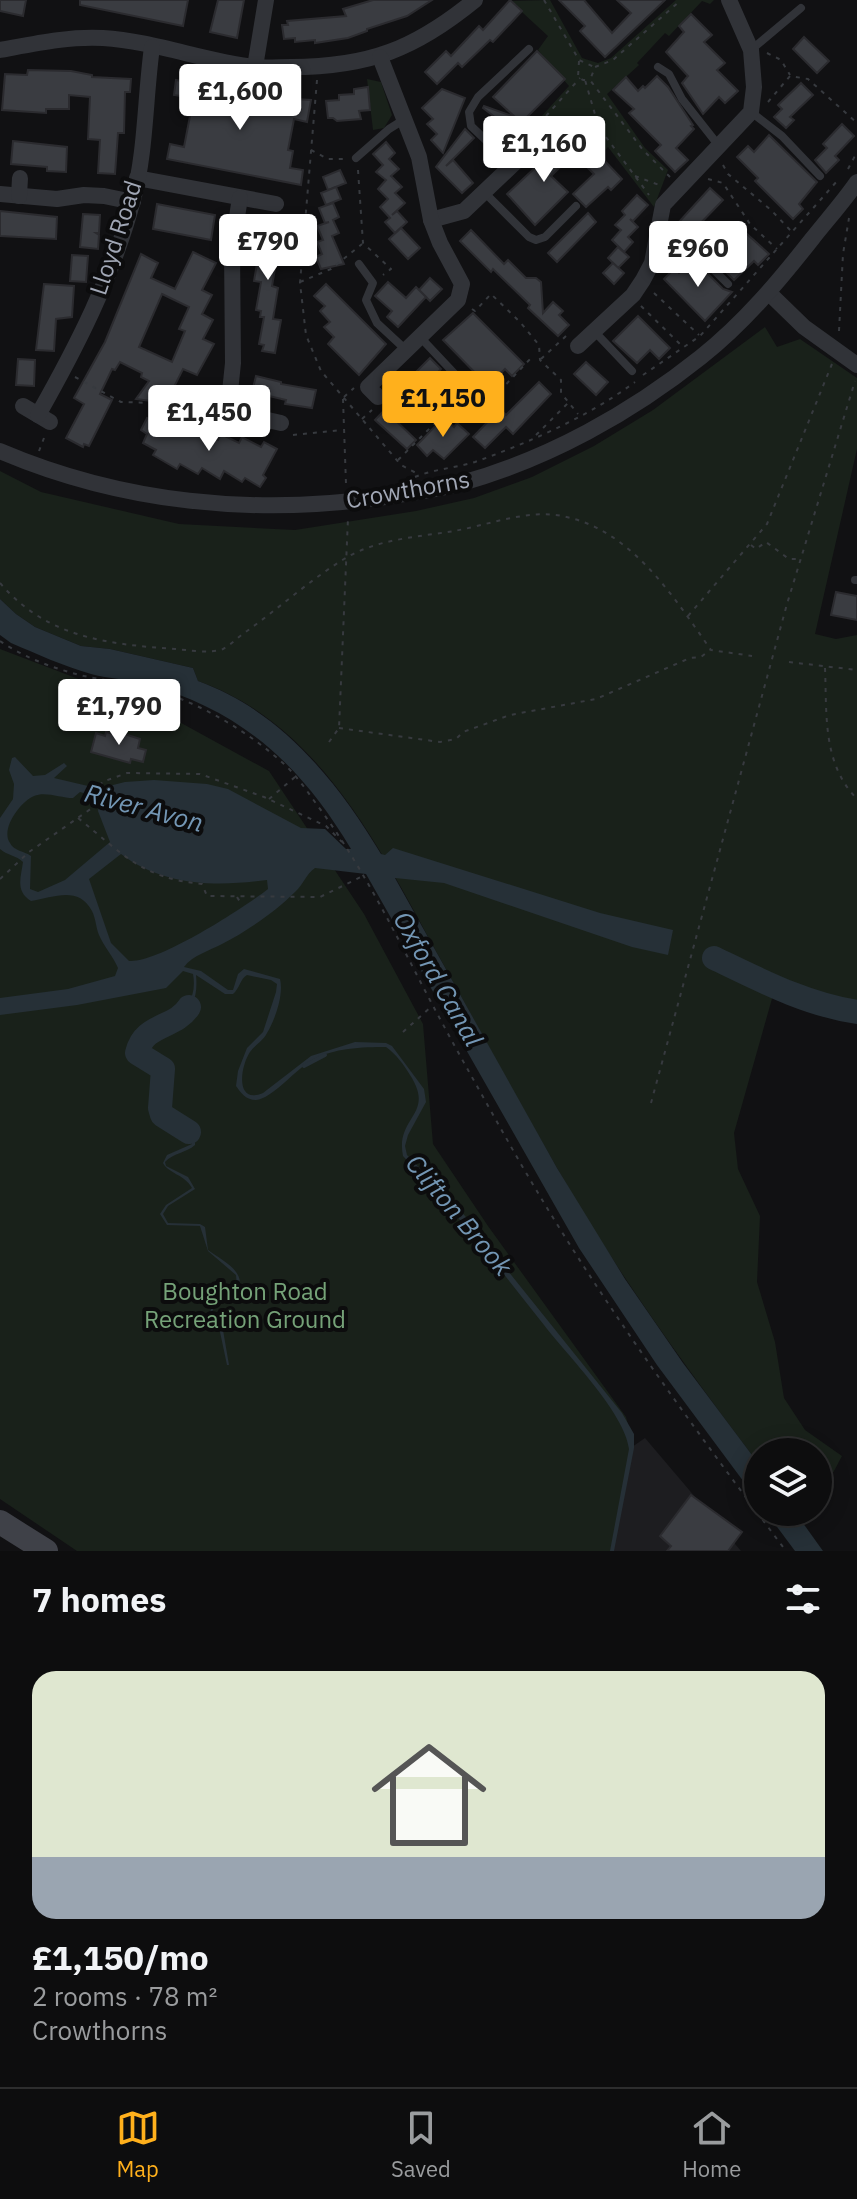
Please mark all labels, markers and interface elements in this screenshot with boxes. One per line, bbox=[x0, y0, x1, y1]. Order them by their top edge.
pin: £1,600 bbox=[175, 64, 305, 132]
text: £1,600 bbox=[197, 73, 283, 107]
pin: £1,160 bbox=[479, 116, 609, 184]
text: £1,160 bbox=[501, 125, 587, 159]
street label: Lloyd Road bbox=[82, 176, 149, 299]
pin: £790 bbox=[221, 214, 315, 282]
pin: £960 bbox=[651, 221, 745, 289]
text: £790 bbox=[237, 223, 299, 257]
text: £960 bbox=[667, 230, 729, 264]
pin: £1,150 bbox=[378, 371, 508, 439]
text: £1,150 bbox=[400, 380, 486, 414]
pin: £1,450 bbox=[144, 385, 274, 453]
text: £1,450 bbox=[166, 394, 252, 428]
street label: Crowthorns bbox=[344, 462, 472, 516]
pin: £1,790 bbox=[54, 679, 184, 747]
text: £1,790 bbox=[76, 688, 162, 722]
water label: River Avon bbox=[81, 775, 207, 839]
water label: Oxford Canal bbox=[387, 905, 491, 1052]
water label: Clifton Brook bbox=[399, 1147, 521, 1283]
park label: Boughton Road Recreation Ground bbox=[144, 1275, 346, 1335]
map controls bbox=[744, 1438, 832, 1526]
button: layers bbox=[744, 1438, 832, 1526]
text: 7 homes bbox=[32, 1577, 167, 1621]
icon: filters bbox=[781, 1577, 825, 1621]
icon: home bbox=[357, 1723, 501, 1867]
text: £1,150/mo bbox=[32, 1935, 209, 1979]
text: 2 rooms · 78 m² bbox=[32, 1979, 217, 2013]
text: Crowthorns bbox=[32, 2013, 167, 2047]
tab: Map bbox=[116, 2106, 160, 2183]
tab: Saved bbox=[391, 2106, 451, 2183]
tab: Home bbox=[682, 2106, 741, 2183]

